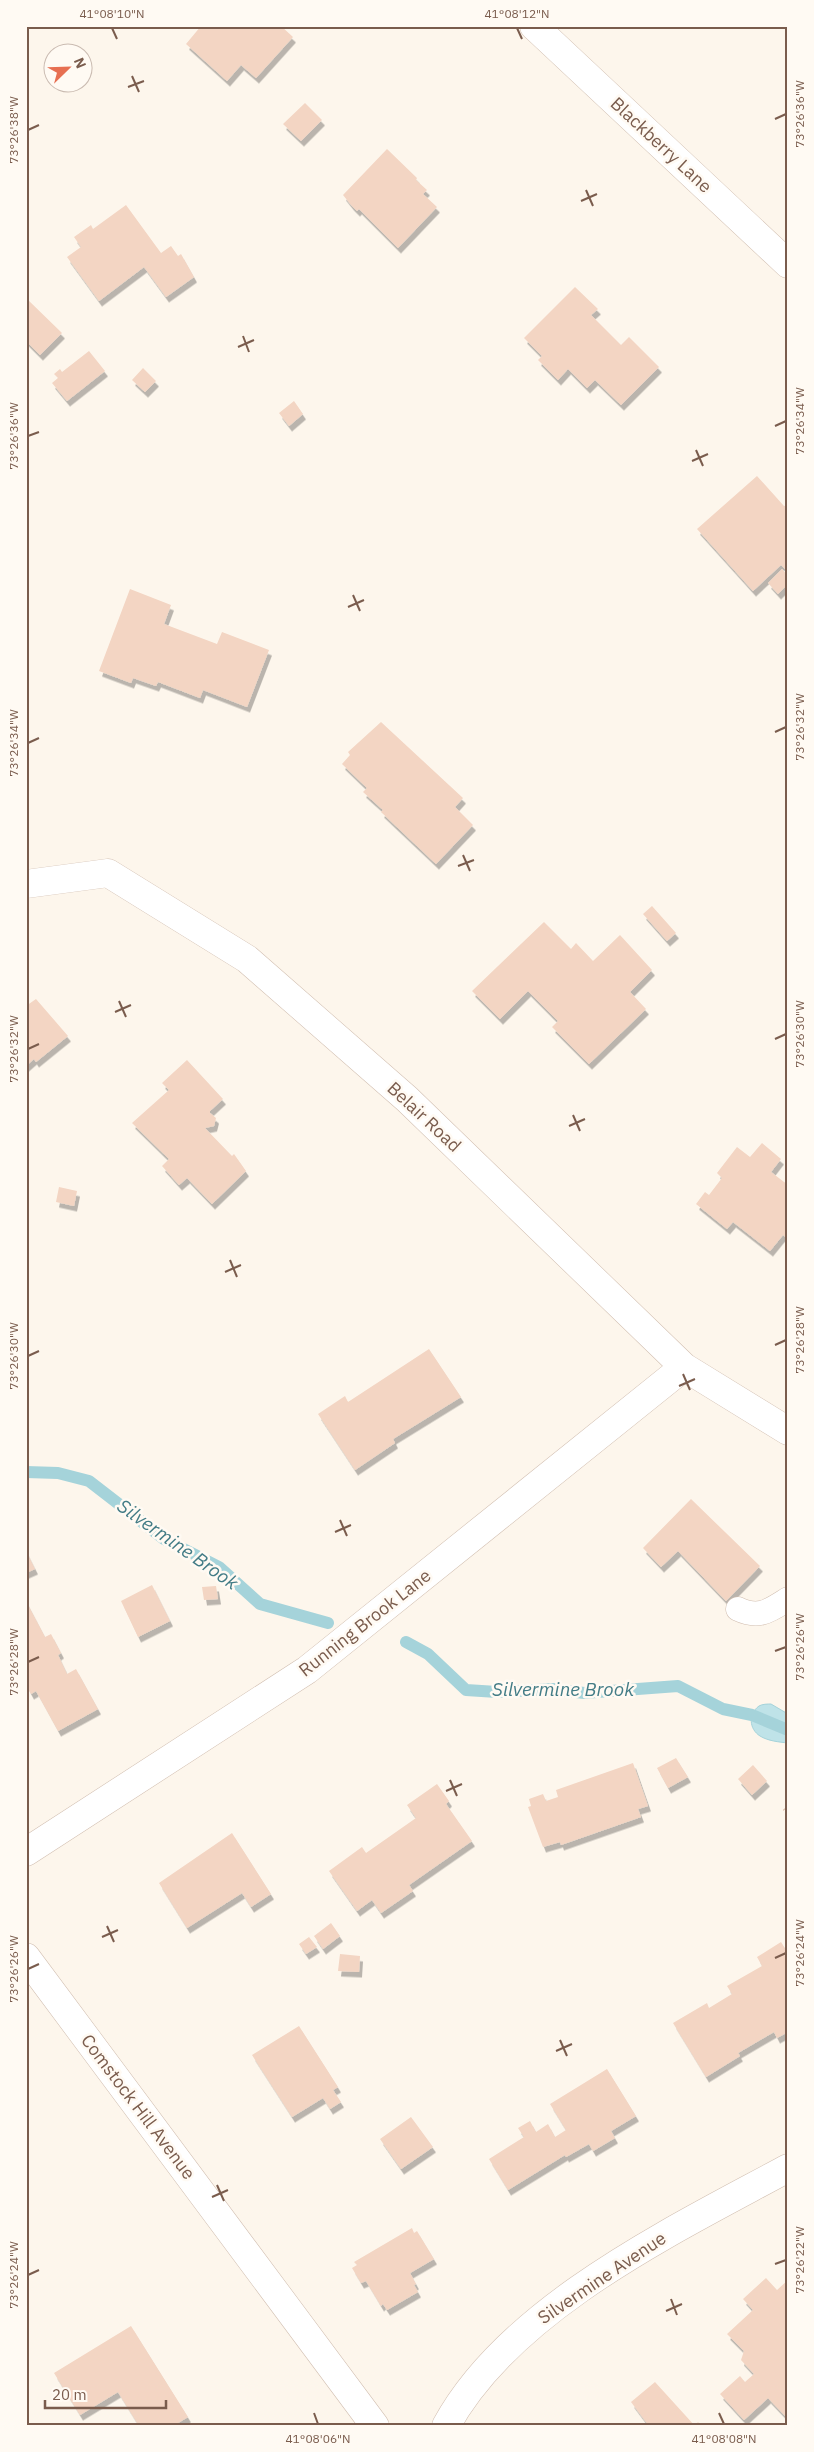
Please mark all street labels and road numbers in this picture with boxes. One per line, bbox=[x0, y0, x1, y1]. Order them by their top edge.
street label: Blackberry Lane bbox=[606, 92, 717, 198]
street label: Belair Road bbox=[383, 1077, 466, 1157]
street label: Running Brook Lane bbox=[294, 1564, 436, 1681]
street label: Comstock Hill Avenue bbox=[76, 2029, 201, 2184]
street label: Silvermine Avenue bbox=[533, 2226, 670, 2329]

